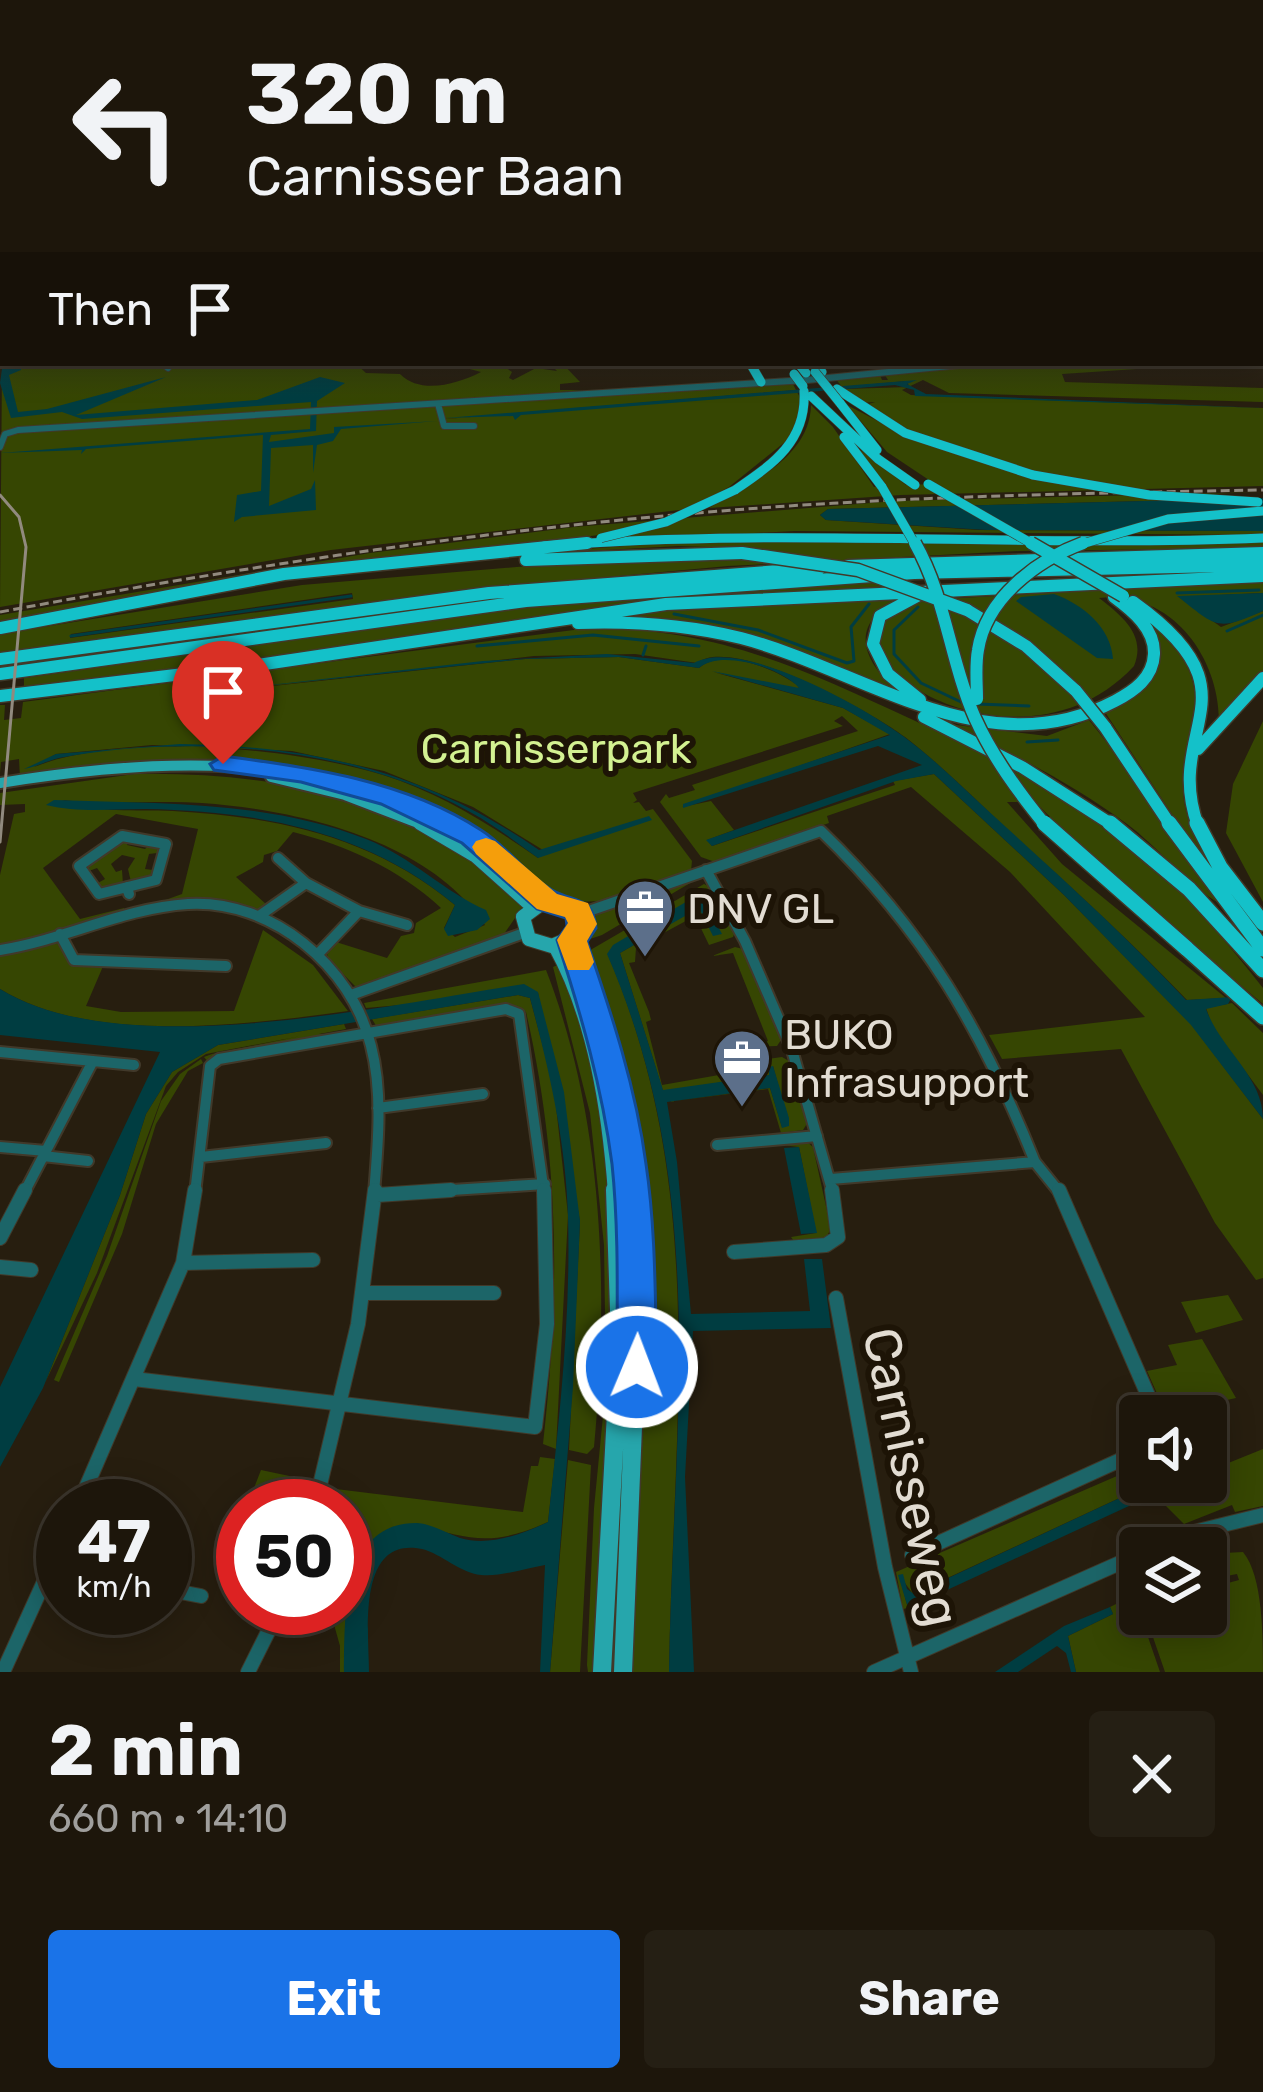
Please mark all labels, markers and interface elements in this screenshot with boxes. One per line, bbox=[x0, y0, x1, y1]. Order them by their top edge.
text: 320 m bbox=[246, 44, 508, 144]
icon: left bbox=[48, 48, 204, 204]
text: Carnisser Baan bbox=[246, 145, 624, 209]
icon: arrive bbox=[177, 276, 243, 342]
text: Then bbox=[48, 283, 153, 336]
pin bbox=[172, 641, 274, 764]
icon: arrive bbox=[190, 659, 256, 725]
park label: Carnisserpark bbox=[421, 724, 692, 774]
office icon: DNV GL bbox=[614, 877, 676, 959]
place label: DNV GL bbox=[687, 884, 834, 934]
place label: BUKO Infrasupport bbox=[784, 1010, 1029, 1108]
office icon: BUKO Infrasupport bbox=[711, 1027, 773, 1109]
position arrow bbox=[574, 1304, 700, 1430]
street label: Carnisseweg bbox=[850, 1322, 973, 1632]
map controls bbox=[1119, 1395, 1227, 1635]
button: sound bbox=[1119, 1395, 1227, 1503]
speed limit sign: 50 bbox=[216, 1479, 372, 1635]
text: 47 bbox=[77, 1506, 151, 1577]
button: layers bbox=[1119, 1527, 1227, 1635]
text: km/h bbox=[77, 1569, 151, 1605]
text: 2 min bbox=[48, 1708, 243, 1793]
button: close bbox=[1089, 1711, 1215, 1837]
text: 660 m · 14:10 bbox=[48, 1796, 288, 1842]
button: Exit bbox=[48, 1930, 620, 2068]
button: Share bbox=[644, 1930, 1215, 2068]

